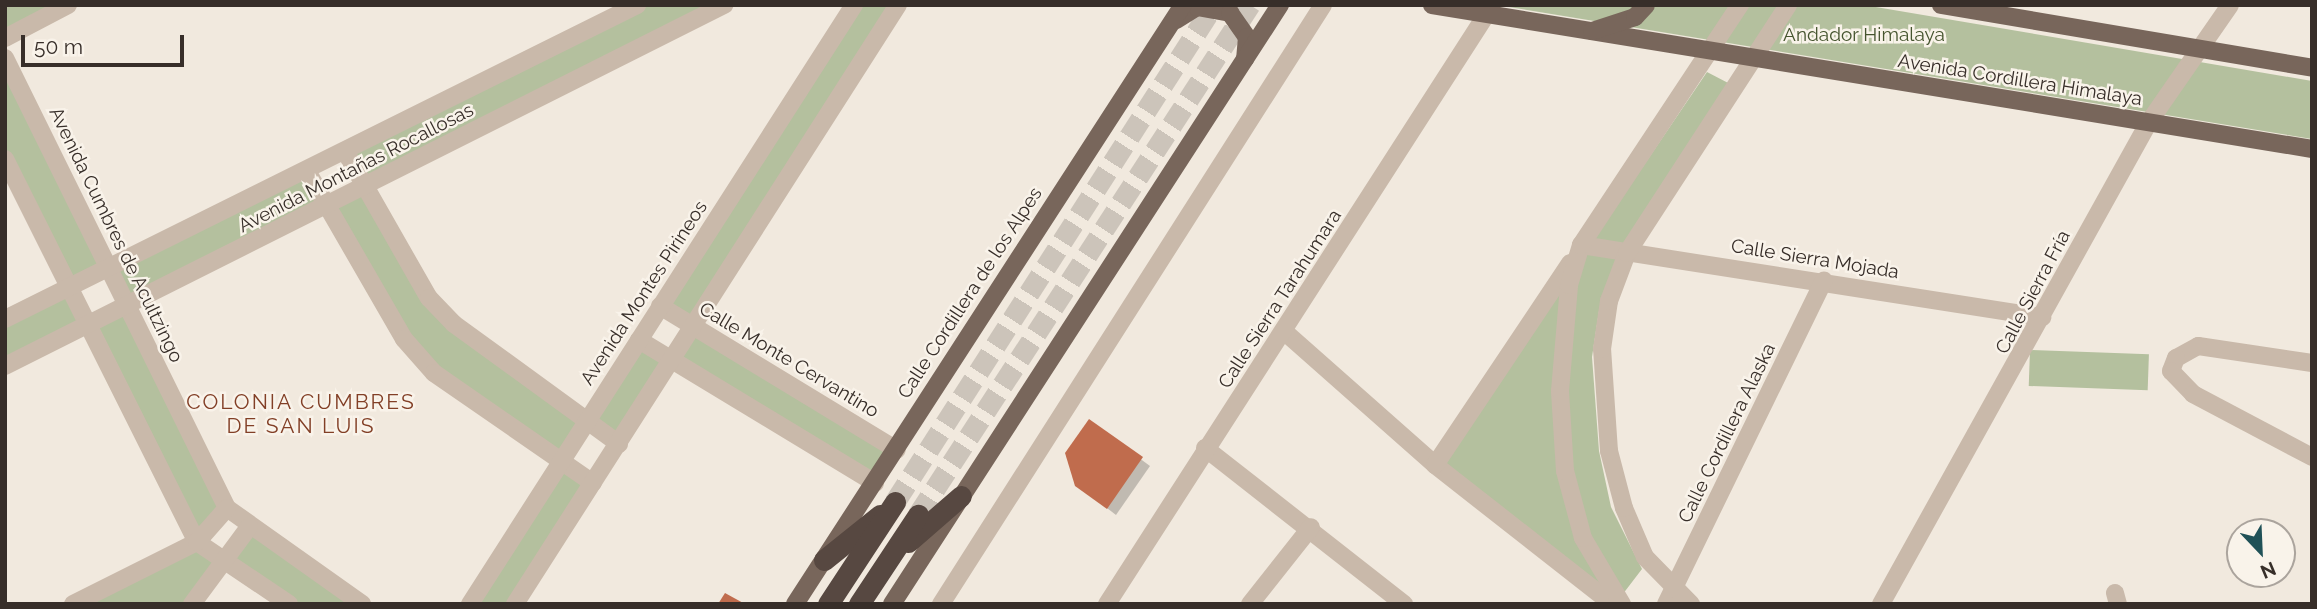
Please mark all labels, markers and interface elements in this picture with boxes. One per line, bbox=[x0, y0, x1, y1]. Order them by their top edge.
scale bar bbox=[24, 21, 187, 65]
park label: Andador Himalaya bbox=[1783, 24, 1945, 46]
text: 50 m bbox=[34, 34, 83, 59]
street label: Avenida Cordillera Himalaya bbox=[1896, 49, 2144, 111]
street label: Avenida Montañas Rocallosas bbox=[235, 99, 477, 237]
street label: Avenida Cumbres de Acultzingo bbox=[44, 103, 188, 367]
street label: Calle Cordillera de los Alpes bbox=[893, 183, 1047, 403]
street label: Avenida Montes Pirineos bbox=[576, 197, 712, 389]
street label: Calle Sierra Tarahumara bbox=[1213, 205, 1347, 393]
street label: Calle Sierra Fría bbox=[1991, 226, 2075, 358]
street label: Calle Sierra Mojada bbox=[1729, 234, 1901, 284]
street label: Calle Monte Cervantino bbox=[695, 297, 883, 423]
street label: Calle Cordillera Alaska bbox=[1673, 339, 1781, 527]
district label: COLONIA CUMBRES DE SAN LUIS bbox=[188, 389, 414, 439]
north arrow bbox=[2226, 518, 2296, 588]
text: N bbox=[2257, 558, 2279, 583]

